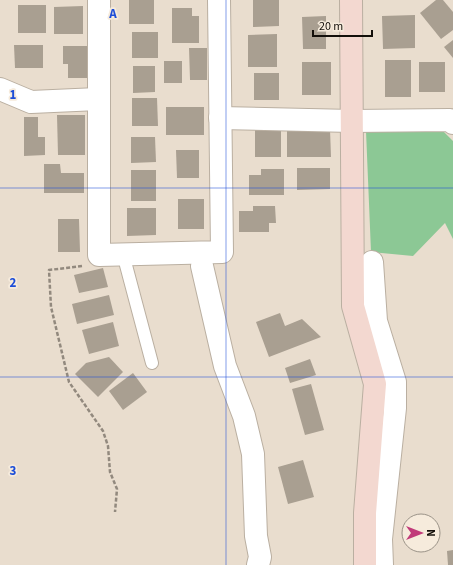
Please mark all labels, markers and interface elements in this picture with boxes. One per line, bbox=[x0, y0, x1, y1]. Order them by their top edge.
text: A bbox=[108, 5, 117, 23]
scale bar bbox=[313, 12, 372, 38]
text: 20 m bbox=[319, 18, 343, 35]
text: 1 bbox=[10, 86, 17, 104]
text: 2 bbox=[10, 274, 17, 292]
text: 3 bbox=[10, 462, 17, 480]
north arrow bbox=[401, 513, 441, 553]
text: N bbox=[423, 529, 438, 537]

